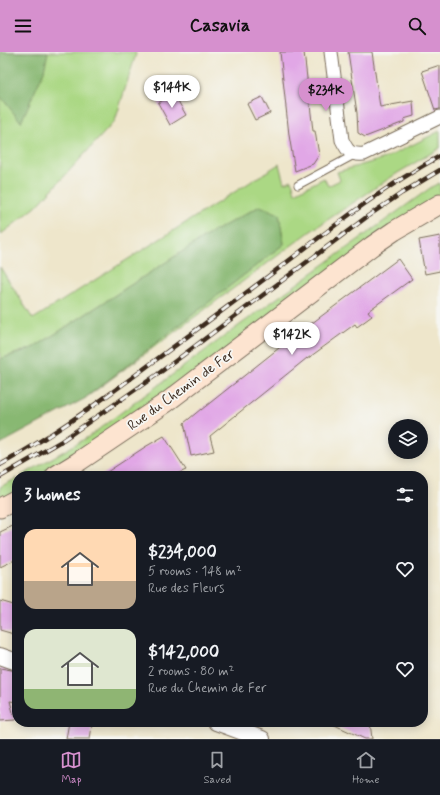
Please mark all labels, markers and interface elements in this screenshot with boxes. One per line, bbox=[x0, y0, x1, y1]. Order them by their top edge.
text: Casavia bbox=[190, 14, 250, 38]
icon: menu bbox=[12, 15, 34, 37]
icon: search bbox=[406, 15, 428, 37]
pin: $144K bbox=[144, 75, 200, 109]
pin: $234K bbox=[298, 78, 354, 112]
text: $144K bbox=[153, 79, 191, 96]
text: $234K bbox=[308, 82, 344, 99]
pin: $142K bbox=[264, 322, 320, 356]
text: $142K bbox=[273, 326, 311, 343]
street label: Rue du Chemin de Fer bbox=[124, 345, 238, 435]
map controls bbox=[388, 419, 428, 459]
button: layers bbox=[388, 419, 428, 459]
text: 3 homes bbox=[24, 484, 81, 506]
icon: filters bbox=[394, 484, 416, 506]
text: $234,000 bbox=[148, 541, 217, 563]
icon: home bbox=[56, 545, 104, 593]
icon: heart bbox=[394, 558, 416, 580]
text: 5 rooms · 148 m² bbox=[148, 563, 242, 580]
text: Rue des Fleurs bbox=[148, 580, 224, 597]
text: $142,000 bbox=[148, 641, 219, 663]
icon: home bbox=[56, 645, 104, 693]
icon: heart bbox=[394, 658, 416, 680]
text: 2 rooms · 80 m² bbox=[148, 663, 234, 680]
text: Rue du Chemin de Fer bbox=[148, 680, 266, 697]
tab: Map bbox=[60, 749, 82, 787]
tab: Saved bbox=[203, 749, 231, 787]
tab: Home bbox=[352, 749, 380, 787]

